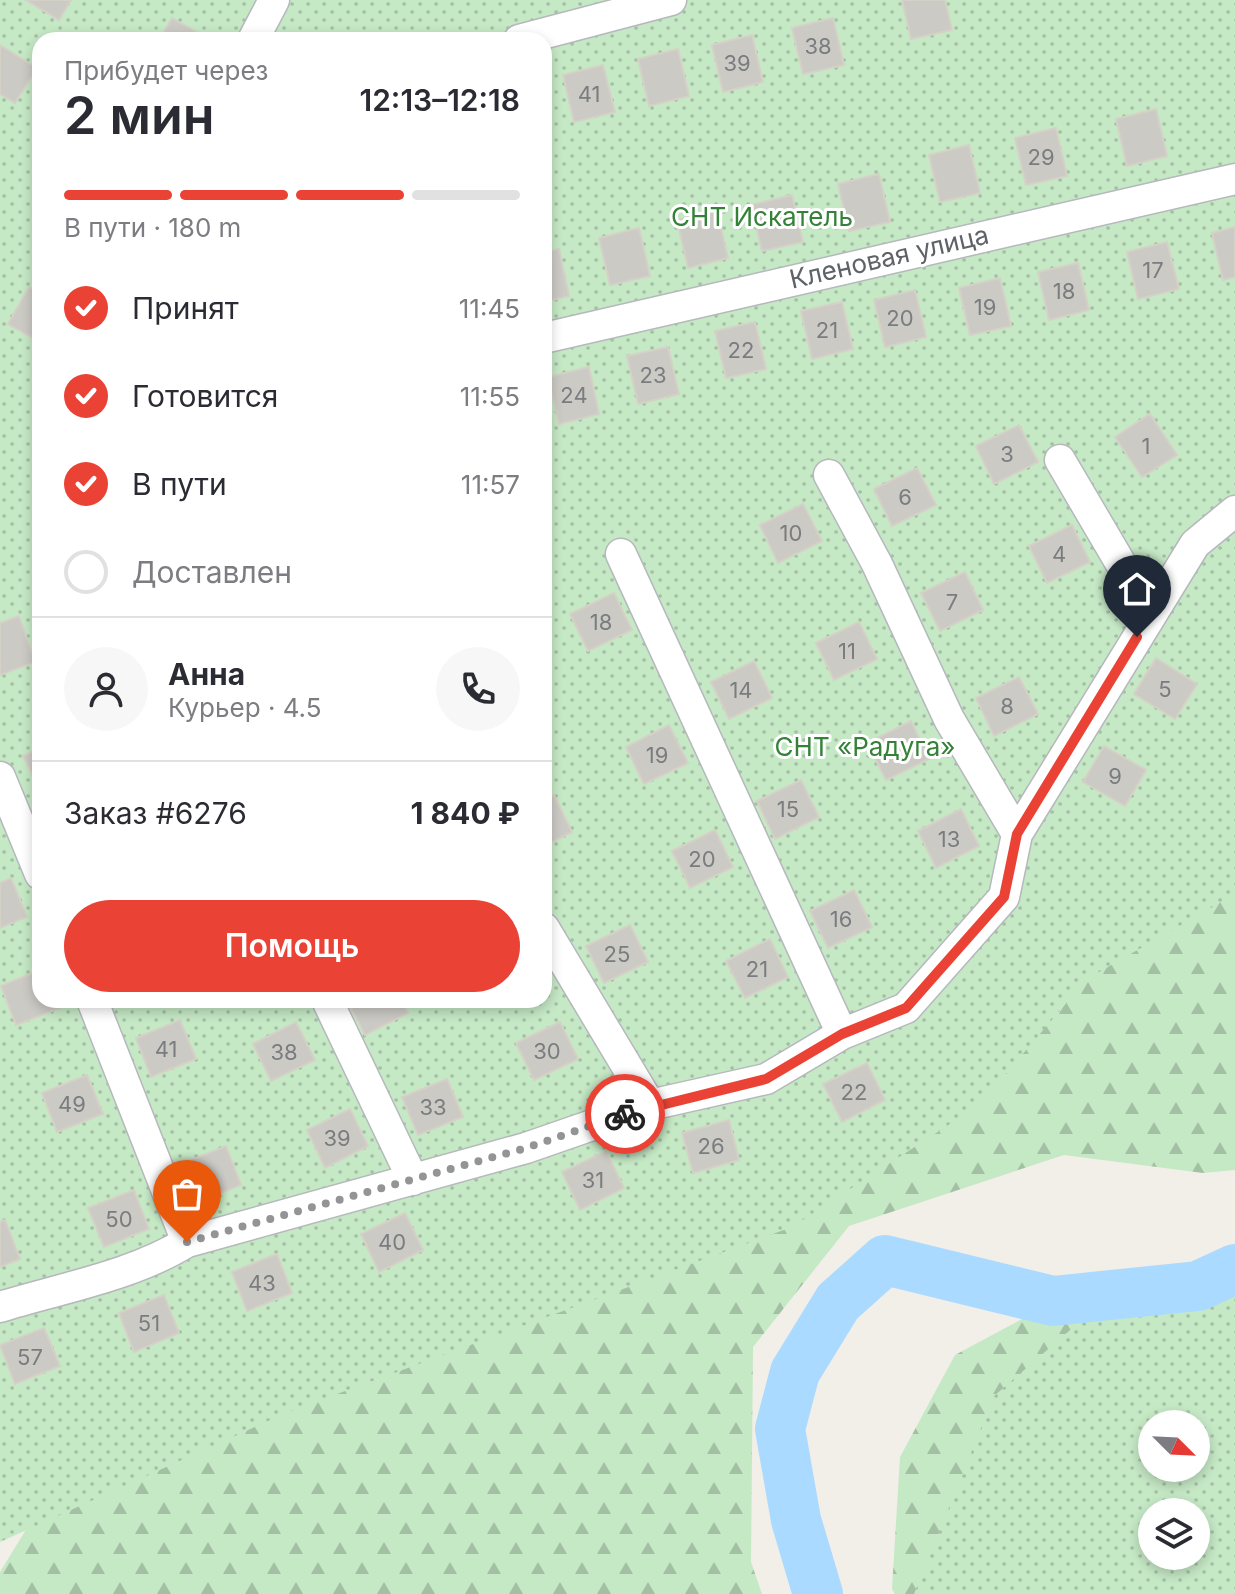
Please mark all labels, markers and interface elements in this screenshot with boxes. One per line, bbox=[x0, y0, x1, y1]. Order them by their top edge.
house number: 38 bbox=[804, 33, 832, 59]
house number: 39 bbox=[723, 50, 751, 76]
text: Прибудет через bbox=[64, 55, 268, 86]
house number: 41 bbox=[578, 81, 600, 107]
text: 12:13–12:18 bbox=[359, 82, 520, 118]
text: 2 мин bbox=[64, 84, 215, 147]
house number: 29 bbox=[1027, 144, 1055, 170]
park label: СНТ Искатель bbox=[671, 201, 853, 232]
text: В пути · 180 m bbox=[64, 212, 241, 243]
street label: Кленовая улица bbox=[786, 219, 991, 294]
house number: 17 bbox=[1142, 257, 1164, 283]
house number: 18 bbox=[1053, 278, 1075, 304]
icon: check bbox=[64, 286, 108, 330]
text: Принят bbox=[132, 290, 239, 326]
text: 11:45 bbox=[459, 293, 520, 324]
house number: 19 bbox=[974, 294, 996, 320]
house number: 20 bbox=[886, 305, 914, 331]
house number: 21 bbox=[816, 317, 838, 343]
house number: 22 bbox=[728, 337, 754, 363]
house number: 23 bbox=[639, 362, 667, 388]
icon: check bbox=[64, 374, 108, 418]
text: Готовится bbox=[132, 378, 278, 414]
text: 11:55 bbox=[460, 381, 520, 412]
house number: 24 bbox=[560, 382, 588, 408]
house number: 1 bbox=[1142, 433, 1150, 459]
house number: 3 bbox=[1000, 441, 1014, 467]
icon: check bbox=[64, 462, 108, 506]
text: В пути bbox=[132, 466, 227, 502]
text: 11:57 bbox=[461, 469, 520, 500]
house number: 6 bbox=[898, 484, 912, 510]
house number: 10 bbox=[780, 520, 802, 546]
house number: 4 bbox=[1052, 541, 1066, 567]
text: Доставлен bbox=[132, 554, 292, 590]
pin bbox=[1103, 555, 1171, 637]
icon: home bbox=[1115, 567, 1159, 611]
house number: 7 bbox=[946, 589, 958, 615]
house number: 18 bbox=[590, 609, 612, 635]
house number: 11 bbox=[838, 638, 856, 664]
button: person bbox=[64, 647, 148, 731]
button: phone bbox=[436, 647, 520, 731]
text: Анна bbox=[168, 656, 245, 692]
house number: 5 bbox=[1158, 676, 1172, 702]
house number: 14 bbox=[729, 677, 753, 703]
text: Курьер · 4.5 bbox=[168, 692, 322, 723]
house number: 8 bbox=[1000, 693, 1014, 719]
park label: СНТ «Радуга» bbox=[775, 731, 955, 762]
house number: 19 bbox=[646, 742, 668, 768]
house number: 9 bbox=[1108, 763, 1122, 789]
text: Заказ #6276 bbox=[64, 795, 247, 831]
text: 1 840 ₽ bbox=[411, 795, 520, 831]
house number: 15 bbox=[777, 796, 799, 822]
house number: 13 bbox=[938, 826, 960, 852]
house number: 20 bbox=[688, 846, 716, 872]
button: Помощь bbox=[64, 900, 520, 992]
house number: 16 bbox=[830, 906, 852, 932]
house number: 25 bbox=[604, 941, 630, 967]
house number: 21 bbox=[746, 956, 768, 982]
house number: 41 bbox=[155, 1036, 177, 1062]
house number: 30 bbox=[533, 1038, 561, 1064]
house number: 38 bbox=[270, 1039, 298, 1065]
courier bbox=[585, 1074, 665, 1154]
house number: 22 bbox=[841, 1079, 867, 1105]
house number: 49 bbox=[58, 1091, 86, 1117]
icon: bike bbox=[603, 1092, 647, 1136]
house number: 33 bbox=[419, 1094, 447, 1120]
house number: 39 bbox=[323, 1125, 351, 1151]
house number: 26 bbox=[697, 1133, 725, 1159]
pin bbox=[153, 1160, 221, 1242]
house number: 31 bbox=[582, 1167, 604, 1193]
icon: bag bbox=[165, 1172, 209, 1216]
house number: 50 bbox=[105, 1206, 133, 1232]
house number: 40 bbox=[378, 1229, 406, 1255]
house number: 43 bbox=[248, 1270, 276, 1296]
house number: 51 bbox=[138, 1310, 160, 1336]
house number: 57 bbox=[17, 1344, 43, 1370]
north arrow bbox=[1138, 1410, 1210, 1482]
map controls bbox=[1138, 1410, 1210, 1570]
button: layers bbox=[1138, 1498, 1210, 1570]

